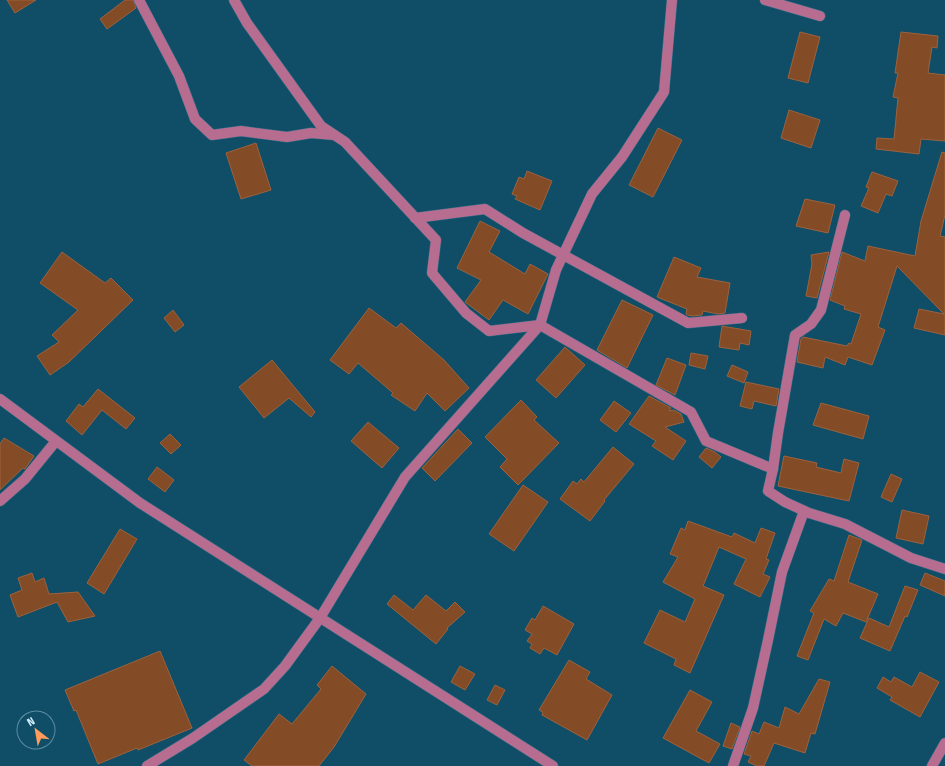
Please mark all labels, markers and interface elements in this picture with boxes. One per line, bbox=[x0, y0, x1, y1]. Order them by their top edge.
north arrow bbox=[16, 710, 56, 750]
text: N bbox=[25, 715, 37, 729]

